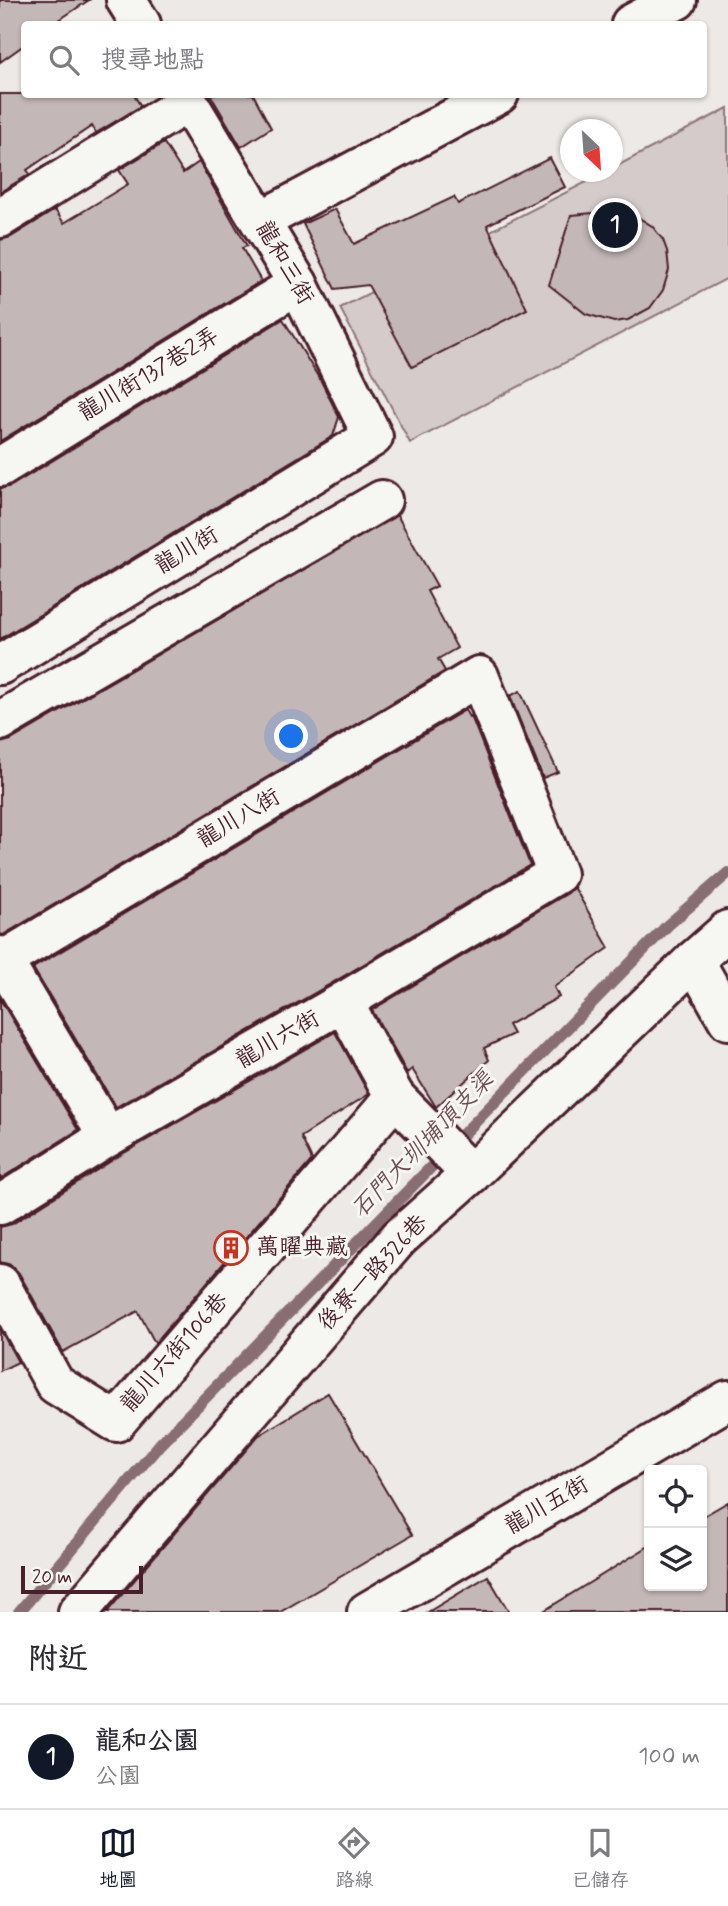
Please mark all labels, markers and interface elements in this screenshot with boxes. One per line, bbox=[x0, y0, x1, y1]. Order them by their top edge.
search box bbox=[21, 21, 707, 98]
icon: search bbox=[45, 41, 83, 79]
text: 搜尋地點 bbox=[101, 44, 205, 78]
north arrow bbox=[560, 119, 623, 182]
pin: 1 bbox=[592, 199, 638, 251]
street label: 龍和三街 bbox=[248, 216, 320, 310]
street label: 龍川街137巷2弄 bbox=[73, 321, 225, 429]
street label: 龍川街 bbox=[150, 520, 224, 582]
your location bbox=[274, 719, 308, 753]
street label: 龍川八街 bbox=[192, 782, 286, 856]
street label: 龍川六街 bbox=[231, 1004, 325, 1076]
water label: 石門大圳埔頂支渠 bbox=[345, 1064, 502, 1225]
street label: 後寮一路326巷 bbox=[311, 1208, 435, 1337]
building icon: 萬曜典藏 bbox=[212, 1229, 250, 1267]
place label: 萬曜典藏 bbox=[256, 1233, 348, 1263]
street label: 龍川六街106巷 bbox=[115, 1286, 236, 1419]
map controls bbox=[644, 1465, 707, 1591]
button: locate bbox=[644, 1465, 707, 1528]
street label: 龍川五街 bbox=[500, 1470, 594, 1542]
button: layers bbox=[644, 1528, 707, 1591]
scale bar bbox=[21, 1563, 144, 1595]
text: 20 m bbox=[32, 1565, 72, 1590]
text: 附近 bbox=[28, 1640, 88, 1679]
text: 龍和公園 bbox=[95, 1725, 199, 1759]
text: 1 bbox=[46, 1742, 56, 1772]
text: 100 m bbox=[638, 1742, 700, 1772]
text: 公園 bbox=[95, 1762, 141, 1792]
tab: 地圖 bbox=[99, 1824, 137, 1893]
tab: 路線 bbox=[335, 1824, 374, 1893]
tab: 已儲存 bbox=[572, 1824, 629, 1893]

